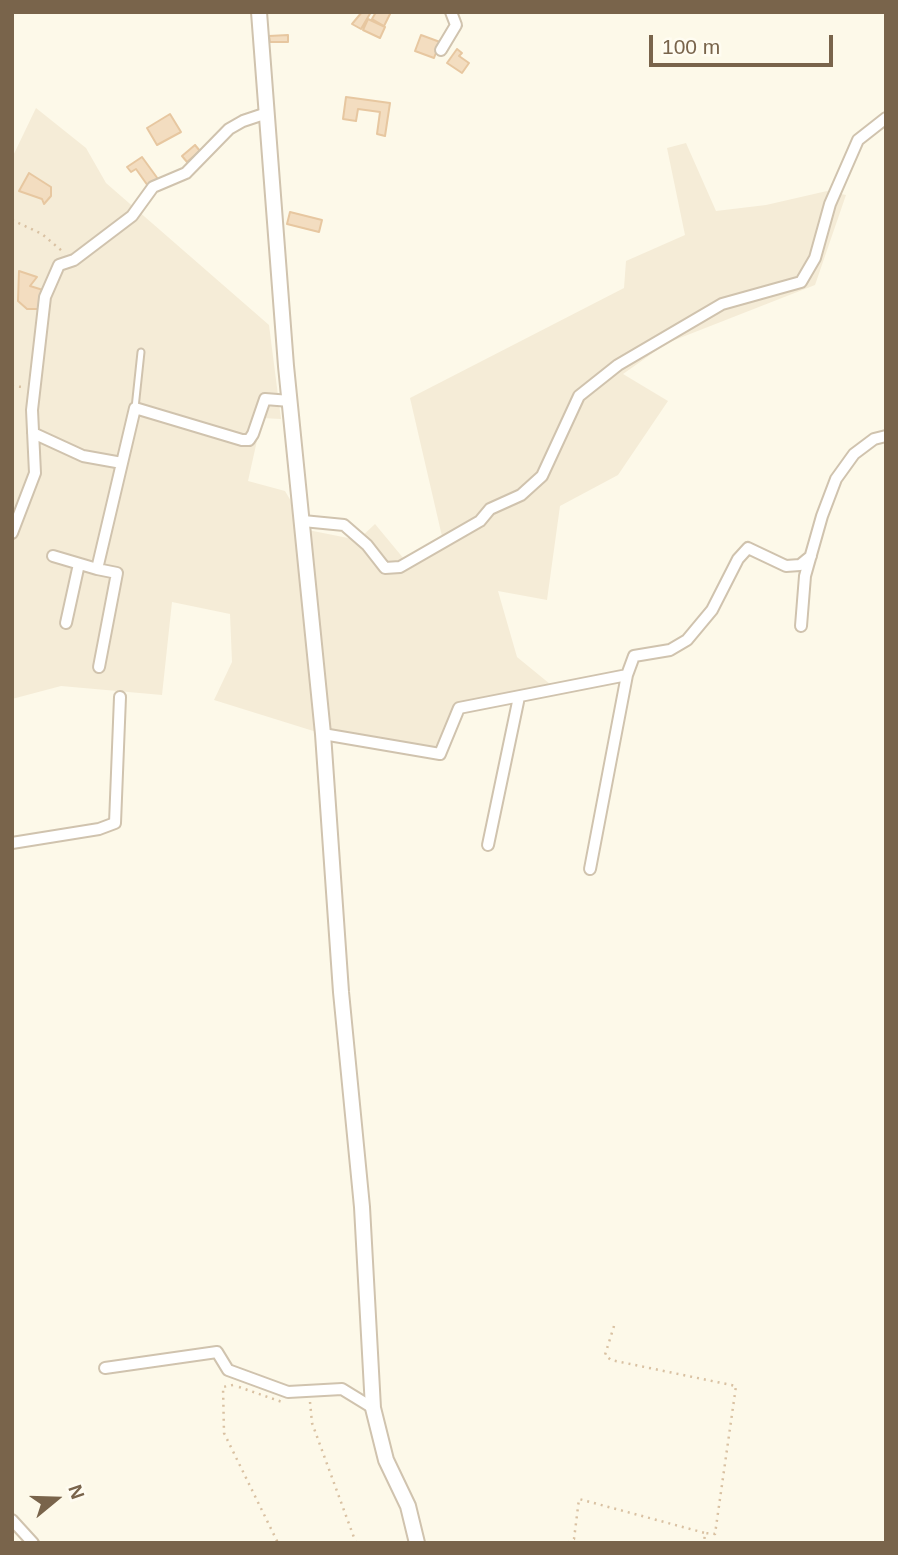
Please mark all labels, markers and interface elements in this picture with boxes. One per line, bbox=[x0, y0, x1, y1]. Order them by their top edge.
scale bar bbox=[653, 21, 837, 65]
text: 100 m bbox=[662, 35, 720, 58]
north arrow bbox=[21, 1464, 91, 1534]
text: N bbox=[64, 1482, 88, 1502]

